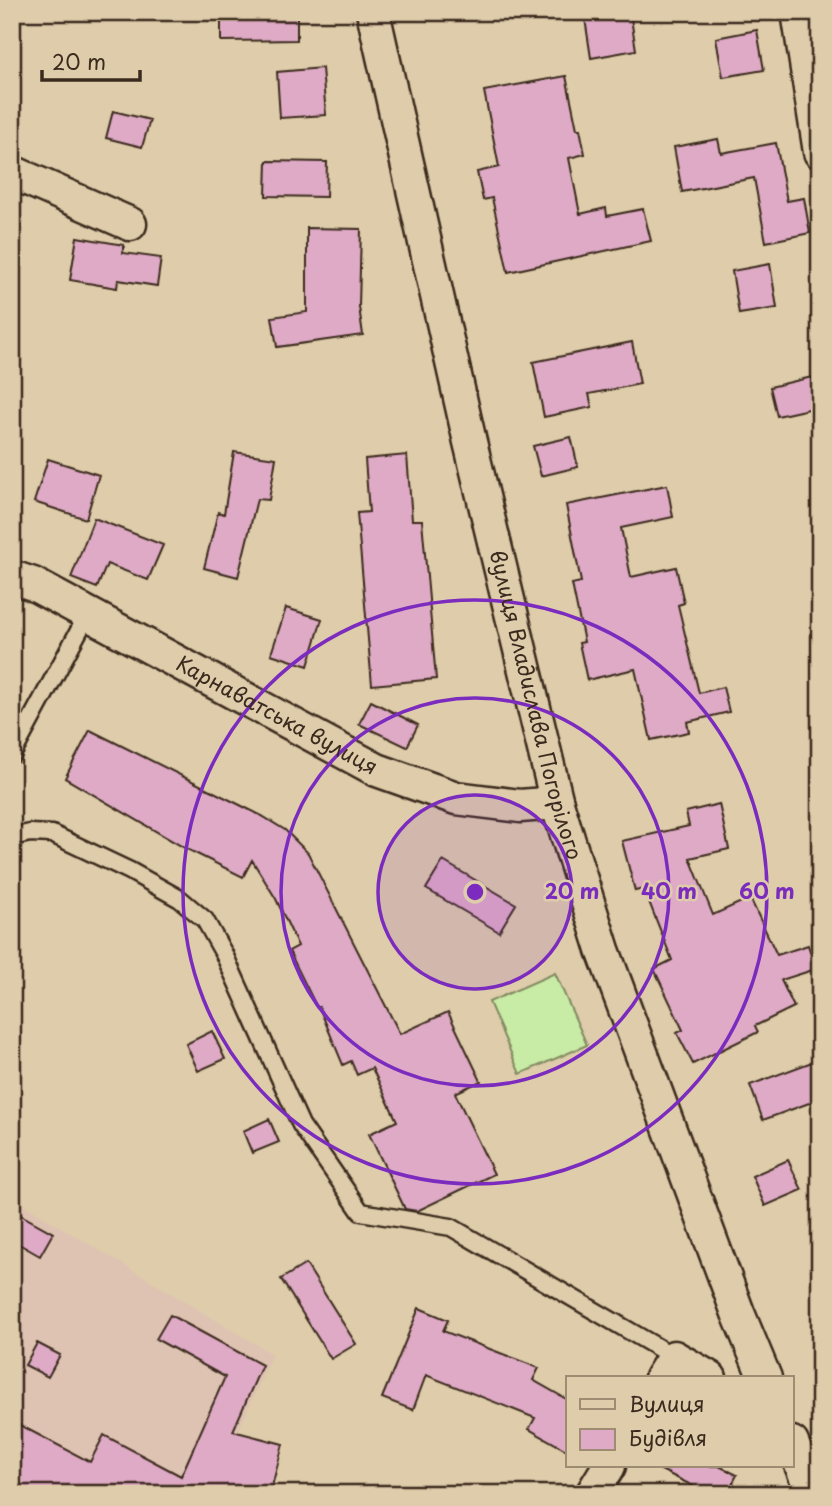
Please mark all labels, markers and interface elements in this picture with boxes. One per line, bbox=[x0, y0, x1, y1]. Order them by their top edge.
scale bar bbox=[42, 38, 140, 82]
text: 20 m bbox=[52, 45, 106, 77]
street label: вулиця Владислава Погорілого bbox=[483, 547, 592, 863]
street label: Карнаватська вулиця bbox=[171, 646, 384, 782]
text: 20 m bbox=[545, 874, 599, 906]
text: 40 m bbox=[641, 874, 697, 906]
text: 60 m bbox=[739, 874, 795, 906]
centre of rings bbox=[463, 880, 487, 904]
legend bbox=[566, 1376, 794, 1468]
text: Вулиця bbox=[629, 1387, 705, 1419]
text: Будівля bbox=[629, 1421, 707, 1453]

